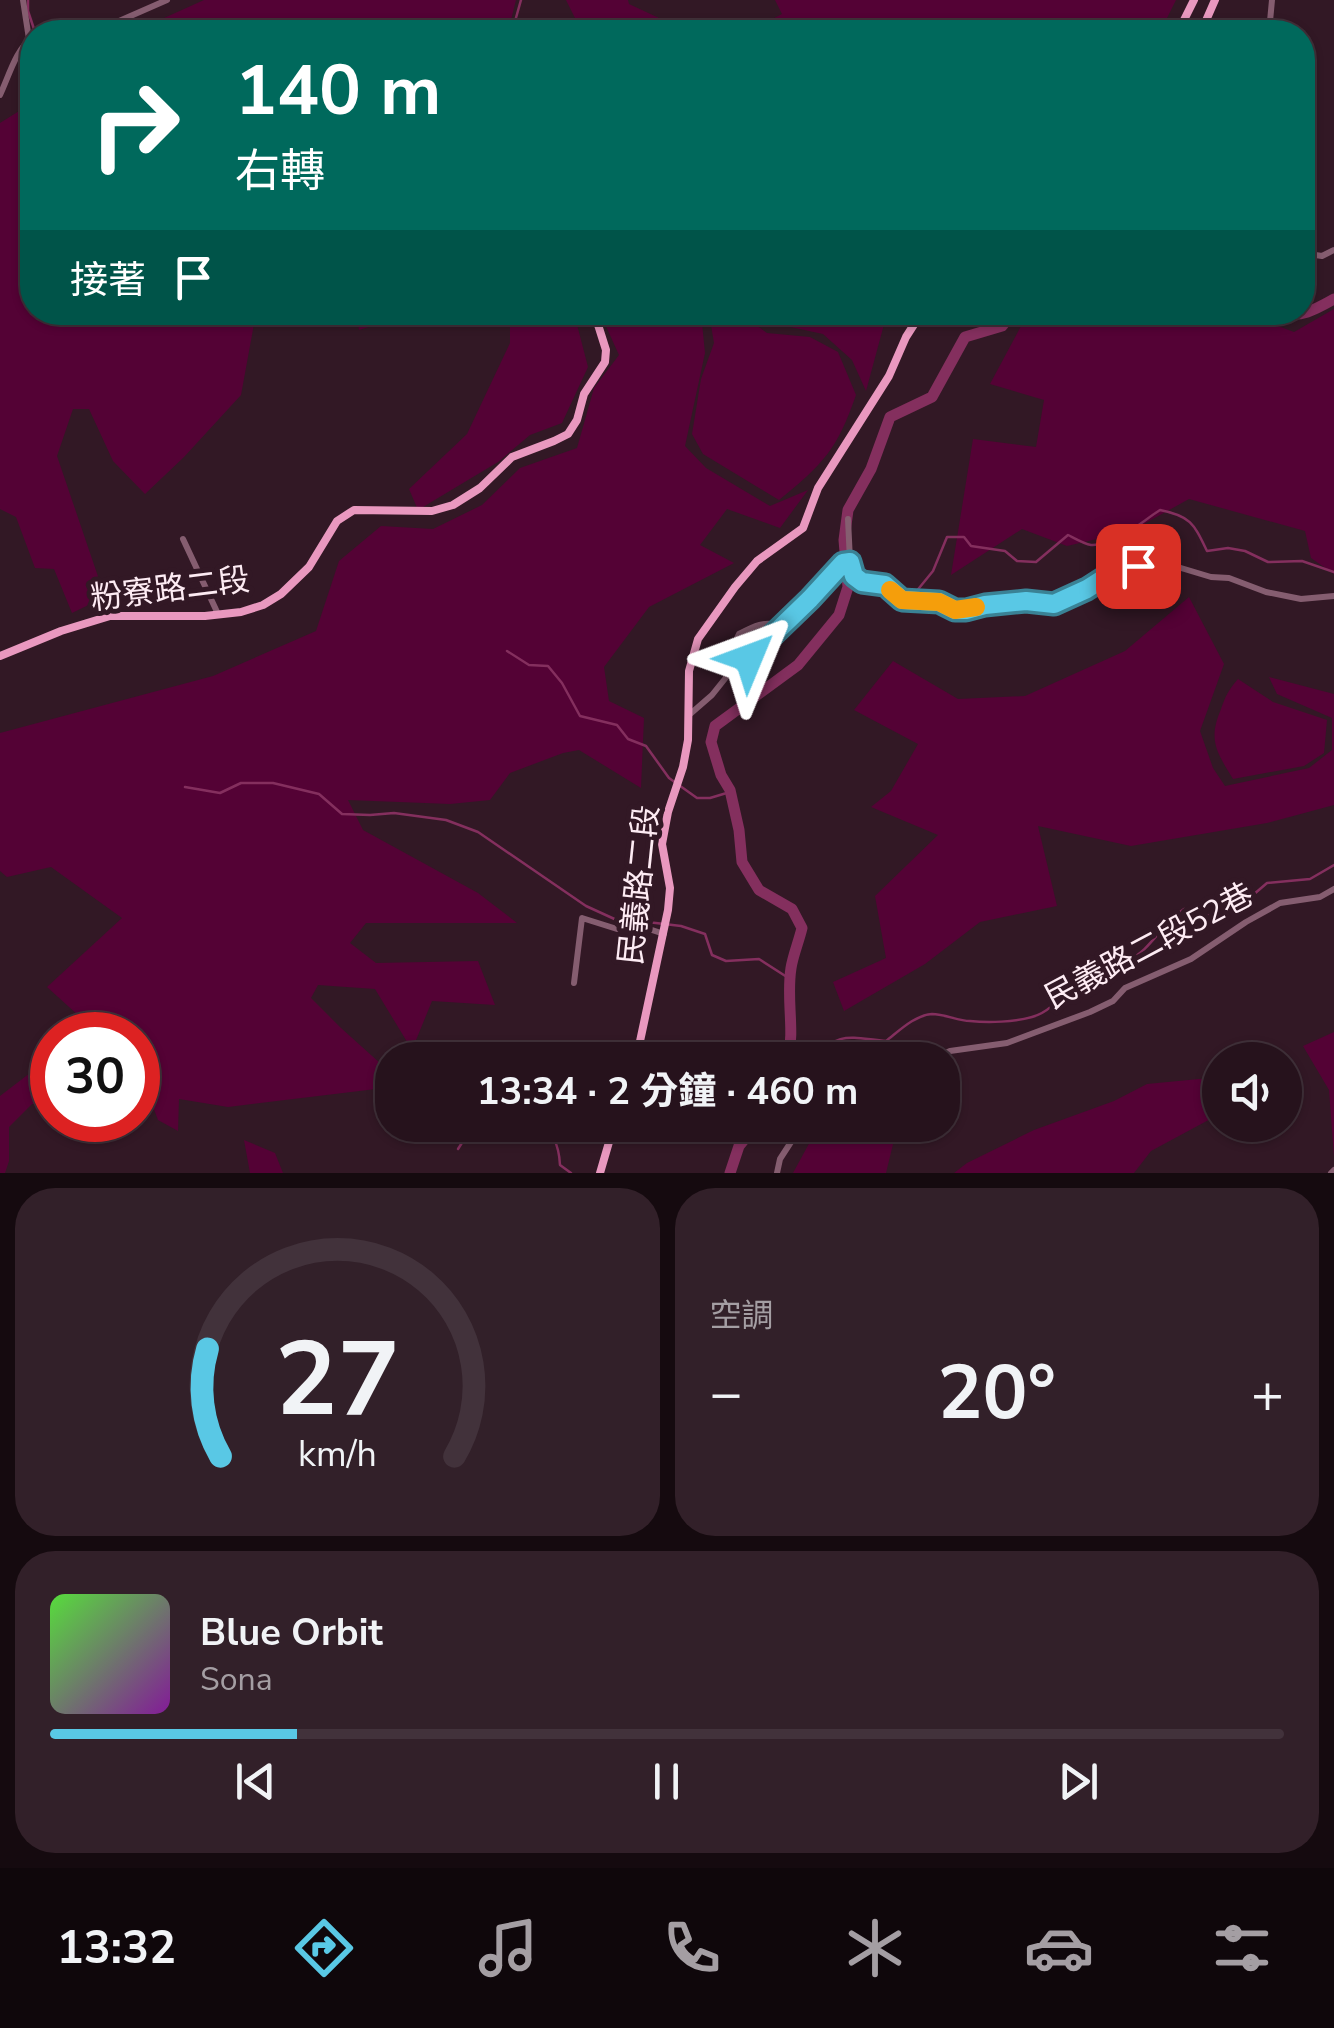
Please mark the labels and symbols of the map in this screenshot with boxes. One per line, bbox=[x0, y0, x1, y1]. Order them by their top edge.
pin bbox=[1096, 524, 1181, 609]
street label: 粉寮路二段 bbox=[88, 558, 252, 620]
position arrow bbox=[697, 606, 801, 710]
street label: 民義路二段 bbox=[609, 803, 669, 967]
street label: 民義路二段52巷 bbox=[1037, 873, 1261, 1019]
speed limit sign: 30 bbox=[30, 1012, 160, 1142]

